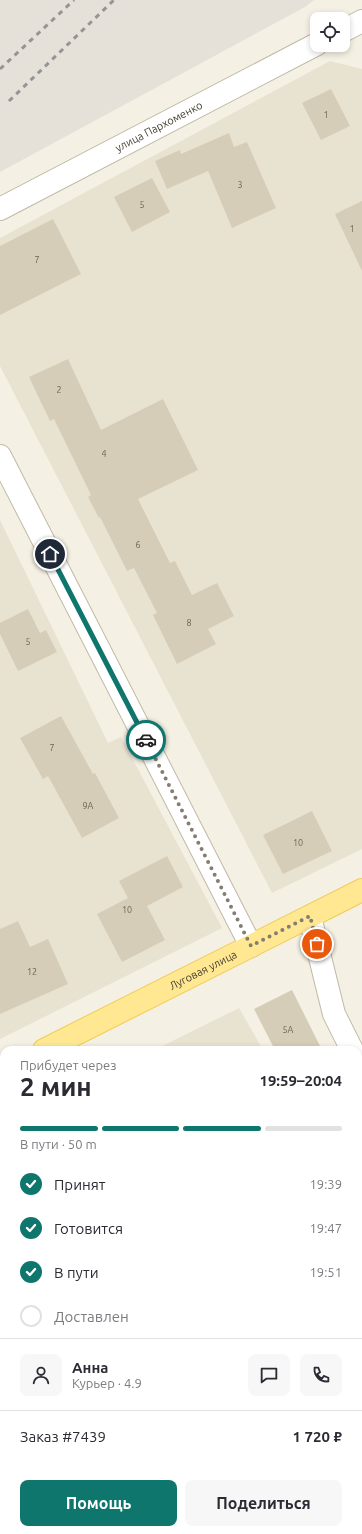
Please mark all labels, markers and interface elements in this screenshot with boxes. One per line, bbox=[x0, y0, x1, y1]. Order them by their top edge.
map controls bbox=[310, 12, 350, 52]
button: locate bbox=[310, 12, 350, 52]
street label: улица Пархоменко bbox=[113, 99, 204, 154]
house number: 1 bbox=[323, 110, 329, 120]
house number: 3 bbox=[237, 180, 243, 190]
house number: 5 bbox=[139, 200, 145, 210]
house number: 1 bbox=[349, 224, 355, 234]
house number: 7 bbox=[34, 255, 40, 265]
house number: 2 bbox=[56, 385, 62, 395]
house number: 4 bbox=[101, 449, 107, 459]
pin bbox=[33, 537, 67, 571]
house number: 6 bbox=[135, 540, 141, 550]
icon: home bbox=[39, 543, 61, 565]
house number: 8 bbox=[186, 618, 192, 628]
house number: 5 bbox=[25, 637, 31, 647]
courier bbox=[126, 720, 166, 760]
icon: car bbox=[135, 729, 157, 751]
house number: 7 bbox=[49, 743, 55, 753]
house number: 9А bbox=[83, 801, 94, 811]
house number: 10 bbox=[293, 838, 303, 848]
house number: 10 bbox=[122, 905, 132, 915]
pin bbox=[300, 927, 334, 961]
icon: bag bbox=[306, 933, 328, 955]
street label: Луговая улица bbox=[167, 948, 239, 992]
house number: 12 bbox=[27, 967, 37, 977]
house number: 5А bbox=[283, 1025, 294, 1035]
text: Прибудет через bbox=[20, 1058, 117, 1072]
text: 2 мин bbox=[20, 1072, 92, 1101]
text: 19:59–20:04 bbox=[259, 1072, 342, 1089]
text: В пути · 50 m bbox=[20, 1137, 97, 1151]
icon: check bbox=[20, 1173, 42, 1195]
text: Принят bbox=[54, 1176, 106, 1193]
text: 19:39 bbox=[309, 1177, 342, 1191]
icon: check bbox=[20, 1217, 42, 1239]
text: Готовится bbox=[54, 1220, 123, 1237]
text: 19:47 bbox=[309, 1221, 342, 1235]
icon: check bbox=[20, 1261, 42, 1283]
text: В пути bbox=[54, 1264, 99, 1281]
text: 19:51 bbox=[309, 1265, 342, 1279]
text: Доставлен bbox=[54, 1308, 129, 1325]
button: person bbox=[20, 1354, 62, 1396]
button: chat bbox=[248, 1354, 290, 1396]
button: phone bbox=[300, 1354, 342, 1396]
text: Анна bbox=[72, 1359, 108, 1376]
text: Курьер · 4.9 bbox=[72, 1376, 142, 1390]
text: Заказ #7439 bbox=[20, 1428, 106, 1445]
text: 1 720 ₽ bbox=[293, 1428, 342, 1445]
button: Помощь bbox=[20, 1480, 177, 1526]
button: Поделиться bbox=[185, 1480, 342, 1526]

